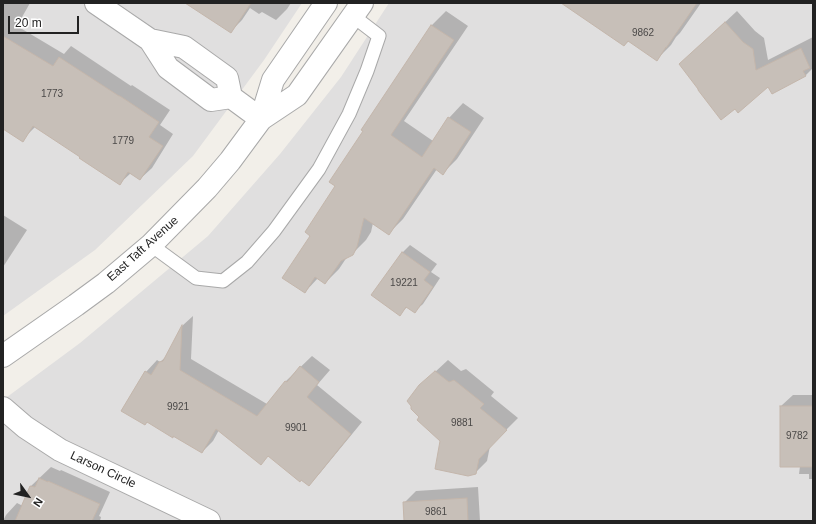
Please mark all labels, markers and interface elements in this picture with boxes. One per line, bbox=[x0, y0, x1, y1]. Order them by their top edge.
scale bar bbox=[10, 8, 81, 34]
text: 20 m bbox=[15, 16, 42, 30]
house number: 9862 bbox=[632, 27, 654, 39]
house number: 1773 bbox=[41, 88, 63, 100]
house number: 1779 bbox=[112, 135, 134, 147]
street label: East Taft Avenue bbox=[105, 213, 181, 285]
house number: 19221 bbox=[390, 277, 418, 289]
house number: 9921 bbox=[167, 401, 189, 413]
house number: 9881 bbox=[451, 417, 473, 429]
house number: 9901 bbox=[285, 422, 307, 434]
house number: 9782 bbox=[786, 430, 808, 442]
street label: Larson Circle bbox=[68, 449, 138, 491]
north arrow bbox=[8, 476, 48, 516]
text: N bbox=[31, 496, 45, 509]
house number: 9861 bbox=[425, 506, 447, 518]

